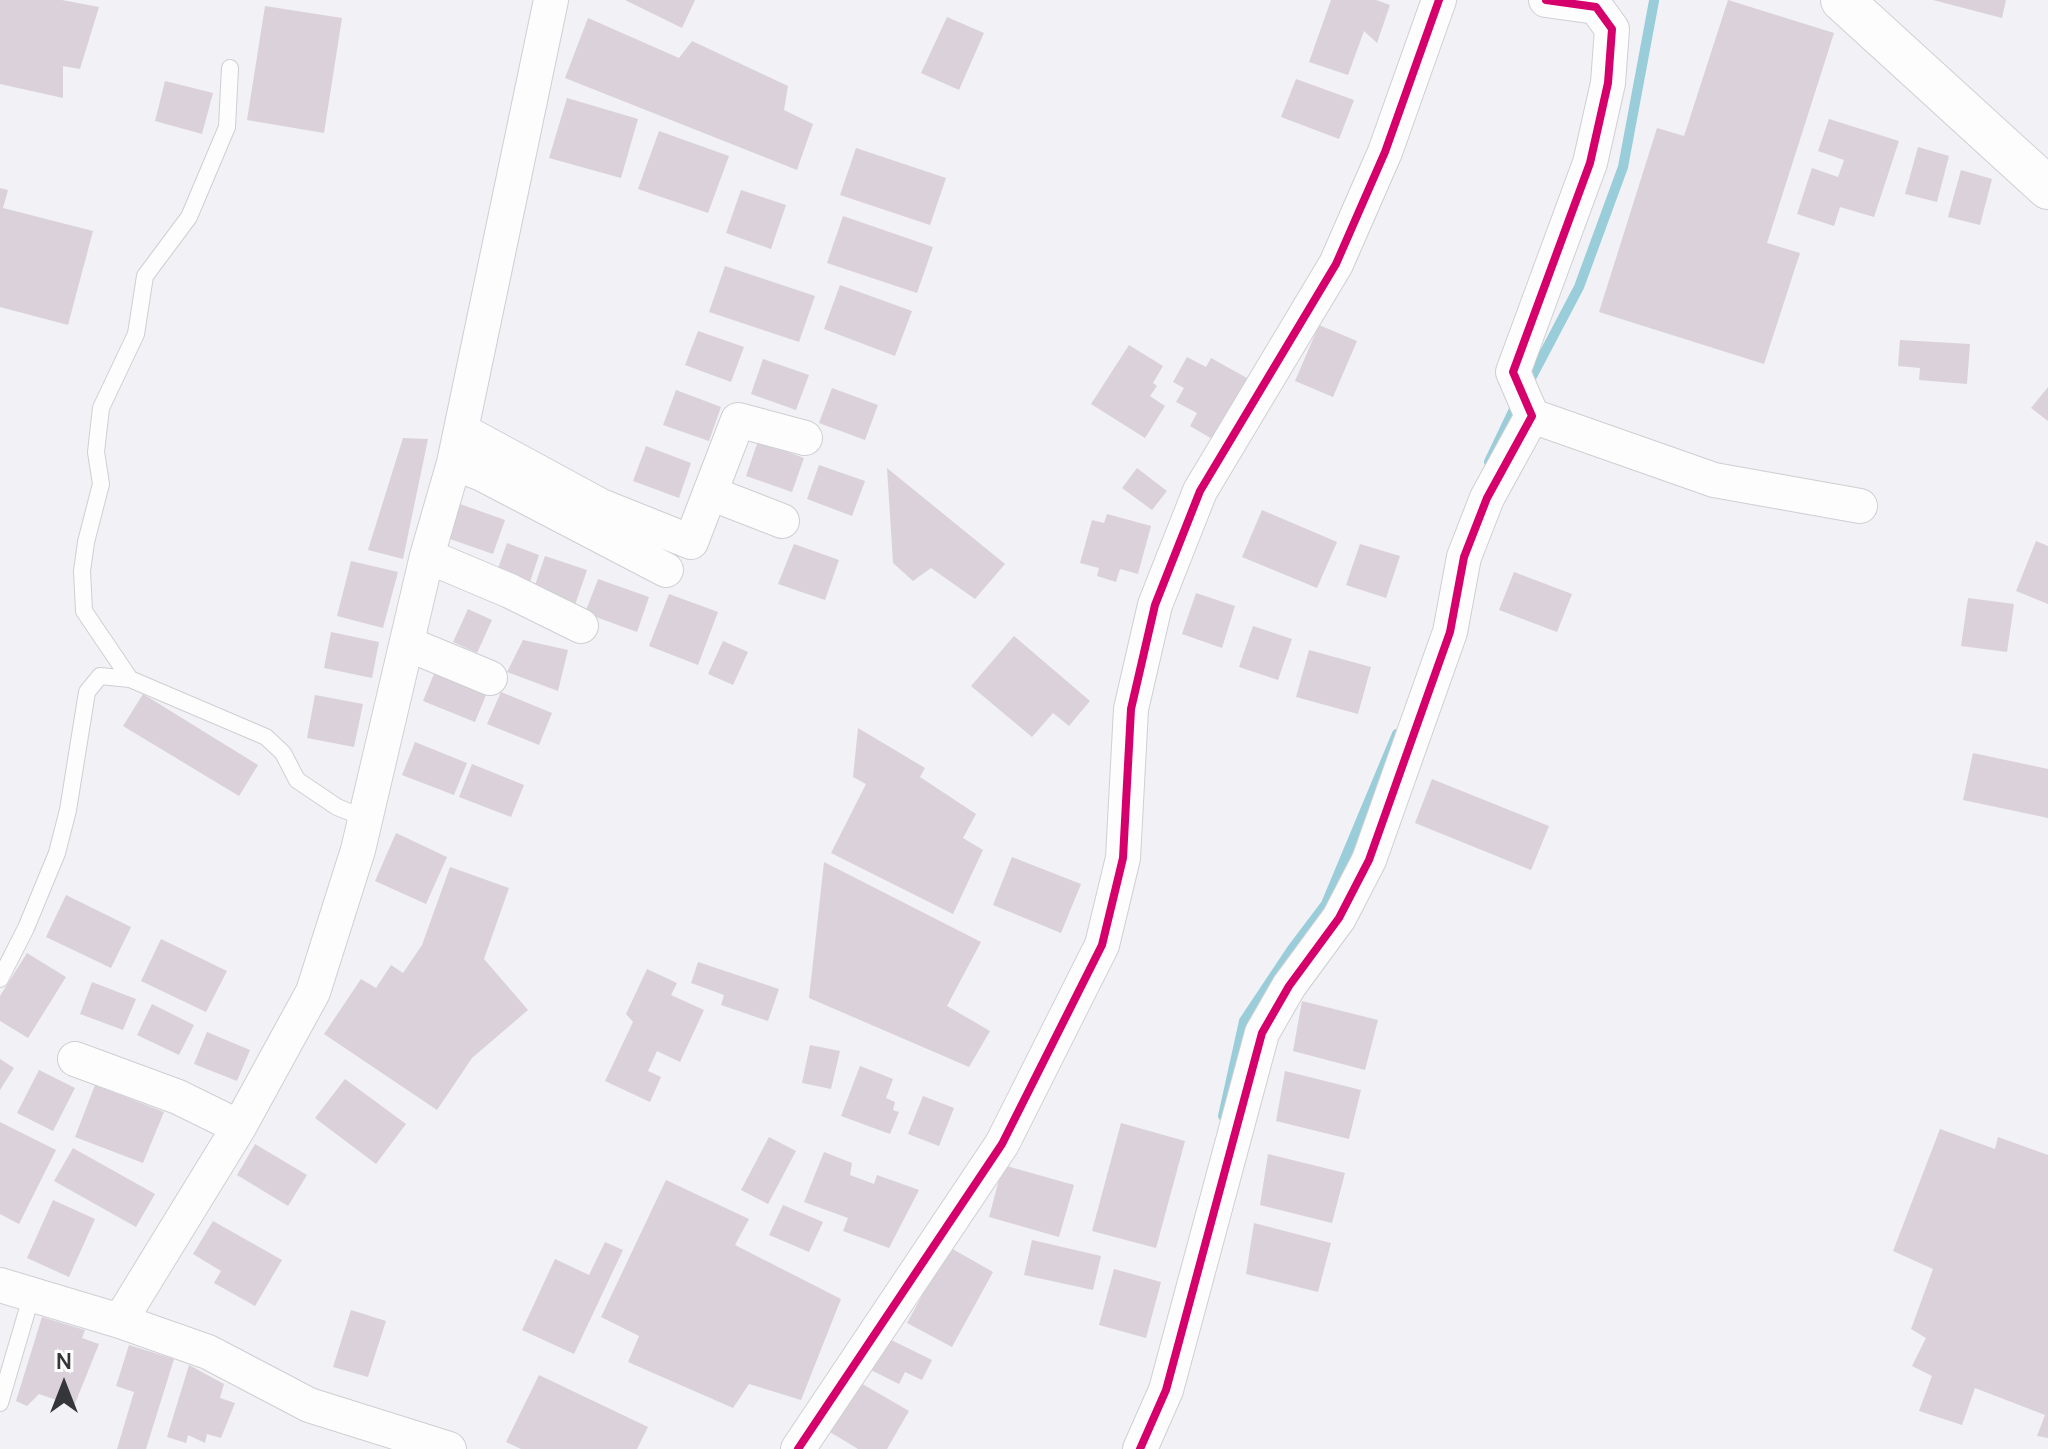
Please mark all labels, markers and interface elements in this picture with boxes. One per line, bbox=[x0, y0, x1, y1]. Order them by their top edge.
north arrow bbox=[24, 1345, 104, 1425]
text: N bbox=[56, 1346, 72, 1376]

